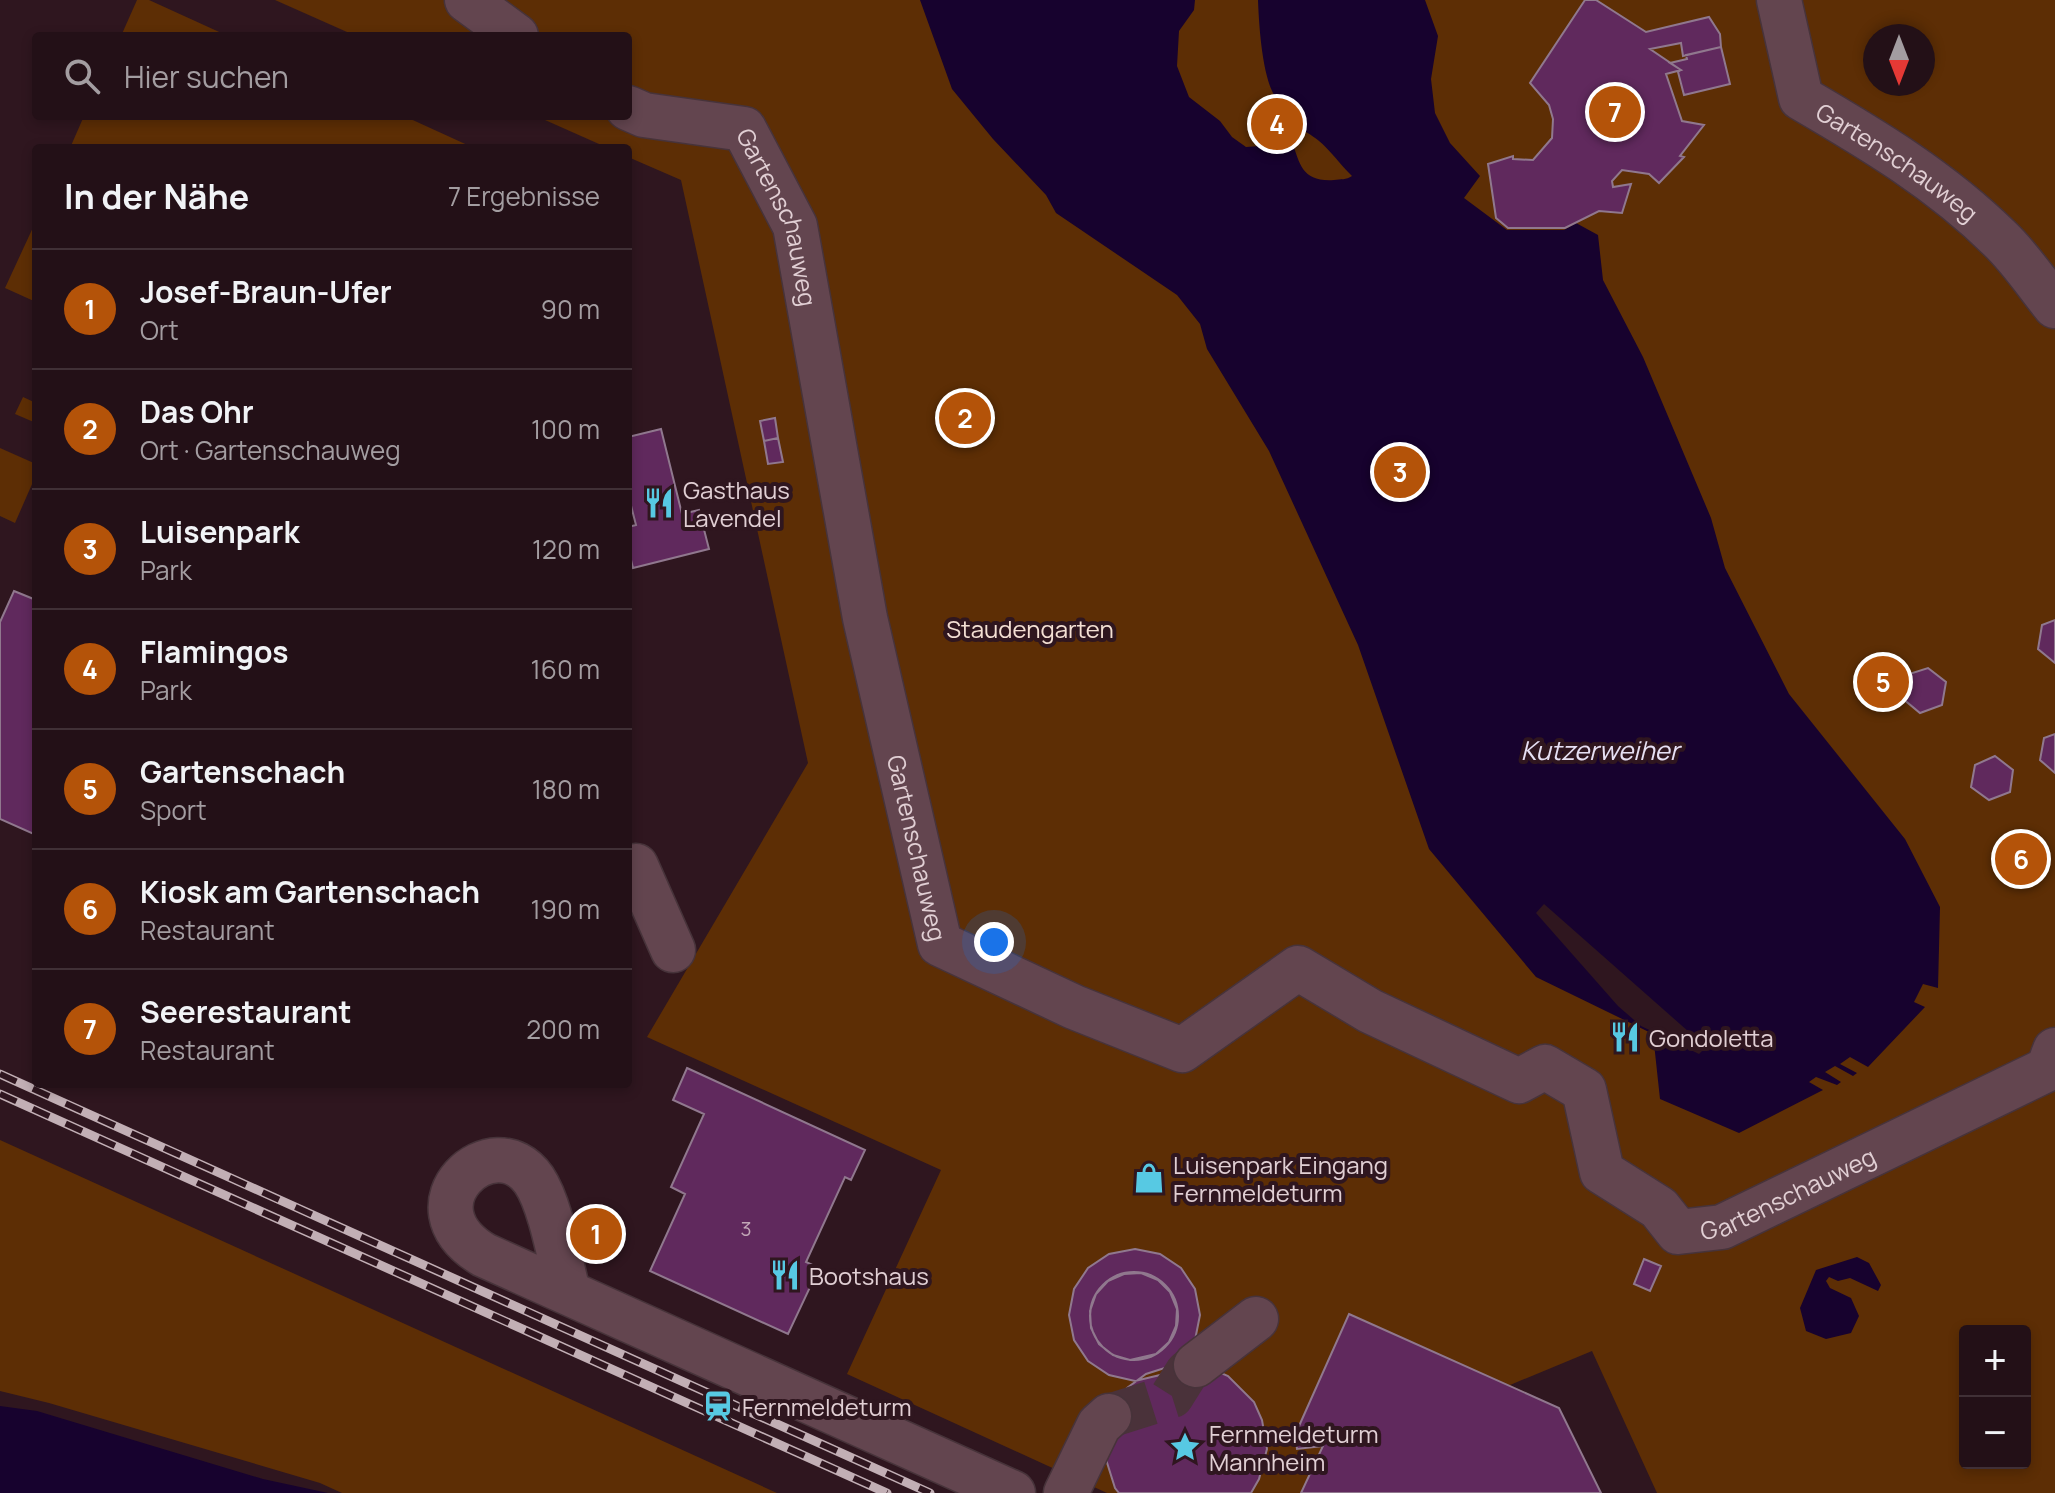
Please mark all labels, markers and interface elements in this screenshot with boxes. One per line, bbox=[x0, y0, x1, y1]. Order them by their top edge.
north arrow bbox=[1863, 24, 1935, 96]
search box bbox=[32, 32, 632, 120]
icon: search bbox=[60, 54, 104, 98]
text: Hier suchen bbox=[124, 56, 289, 97]
pin: 7 bbox=[1589, 82, 1641, 142]
pin: 4 bbox=[1251, 94, 1303, 154]
street label: Gartenschauweg bbox=[1811, 94, 1986, 228]
street label: Gartenschauweg bbox=[730, 122, 825, 309]
text: In der Nähe bbox=[64, 173, 249, 219]
text: 7 Ergebnisse bbox=[448, 178, 600, 214]
text: Josef-Braun-Ufer bbox=[140, 271, 392, 312]
text: 1 bbox=[84, 291, 96, 327]
text: 90 m bbox=[541, 291, 600, 327]
text: Ort bbox=[140, 312, 179, 348]
pin: 2 bbox=[939, 388, 991, 448]
text: Das Ohr bbox=[140, 391, 254, 432]
text: 2 bbox=[82, 411, 98, 447]
text: 100 m bbox=[531, 411, 600, 447]
text: Ort · Gartenschauweg bbox=[140, 432, 401, 468]
pin: 3 bbox=[1374, 442, 1426, 502]
place label: Gasthaus Lavendel bbox=[683, 473, 790, 534]
restaurant icon: Gasthaus Lavendel bbox=[642, 486, 676, 520]
text: Luisenpark bbox=[140, 511, 300, 552]
text: 3 bbox=[82, 531, 98, 567]
text: 120 m bbox=[532, 531, 600, 567]
text: Park bbox=[140, 552, 192, 588]
park label: Staudengarten bbox=[946, 612, 1114, 645]
text: Flamingos bbox=[140, 631, 288, 672]
text: 4 bbox=[82, 651, 98, 687]
text: 160 m bbox=[531, 651, 600, 687]
pin: 5 bbox=[1857, 652, 1909, 712]
text: Park bbox=[140, 672, 192, 708]
water label: Kutzerweiher bbox=[1521, 732, 1683, 768]
text: Gartenschach bbox=[140, 751, 345, 792]
street label: Gartenschauweg bbox=[880, 751, 955, 944]
text: 5 bbox=[82, 771, 98, 807]
text: 180 m bbox=[532, 771, 600, 807]
text: Sport bbox=[140, 792, 207, 828]
pin: 6 bbox=[1995, 829, 2047, 889]
text: Kiosk am Gartenschach bbox=[140, 871, 480, 912]
text: 6 bbox=[82, 891, 98, 927]
text: 190 m bbox=[531, 891, 600, 927]
text: Restaurant bbox=[140, 912, 275, 948]
your location bbox=[974, 922, 1014, 962]
text: Seerestaurant bbox=[140, 991, 352, 1032]
text: 7 bbox=[83, 1011, 97, 1047]
text: 200 m bbox=[526, 1011, 600, 1047]
restaurant icon: Gondoletta bbox=[1608, 1020, 1642, 1054]
place label: Gondoletta bbox=[1649, 1021, 1773, 1054]
text: Restaurant bbox=[140, 1032, 275, 1068]
street label: Gartenschauweg bbox=[1699, 1139, 1881, 1246]
place label: Luisenpark Eingang Fernmeldeturm bbox=[1173, 1148, 1388, 1209]
shop icon: Luisenpark Eingang Fernmeldeturm bbox=[1132, 1161, 1166, 1195]
pin: 1 bbox=[570, 1204, 622, 1264]
house number: 3 bbox=[740, 1215, 752, 1242]
restaurant icon: Bootshaus bbox=[768, 1258, 802, 1292]
place label: Bootshaus bbox=[809, 1259, 929, 1292]
map controls bbox=[1959, 1325, 2031, 1469]
button: + bbox=[1959, 1325, 2031, 1397]
station icon: Fernmeldeturm bbox=[701, 1389, 735, 1423]
place label: Fernmeldeturm bbox=[742, 1390, 912, 1423]
button: − bbox=[1959, 1397, 2031, 1469]
place label: Fernmeldeturm Mannheim bbox=[1209, 1417, 1379, 1478]
place icon: Fernmeldeturm Mannheim bbox=[1168, 1430, 1202, 1464]

